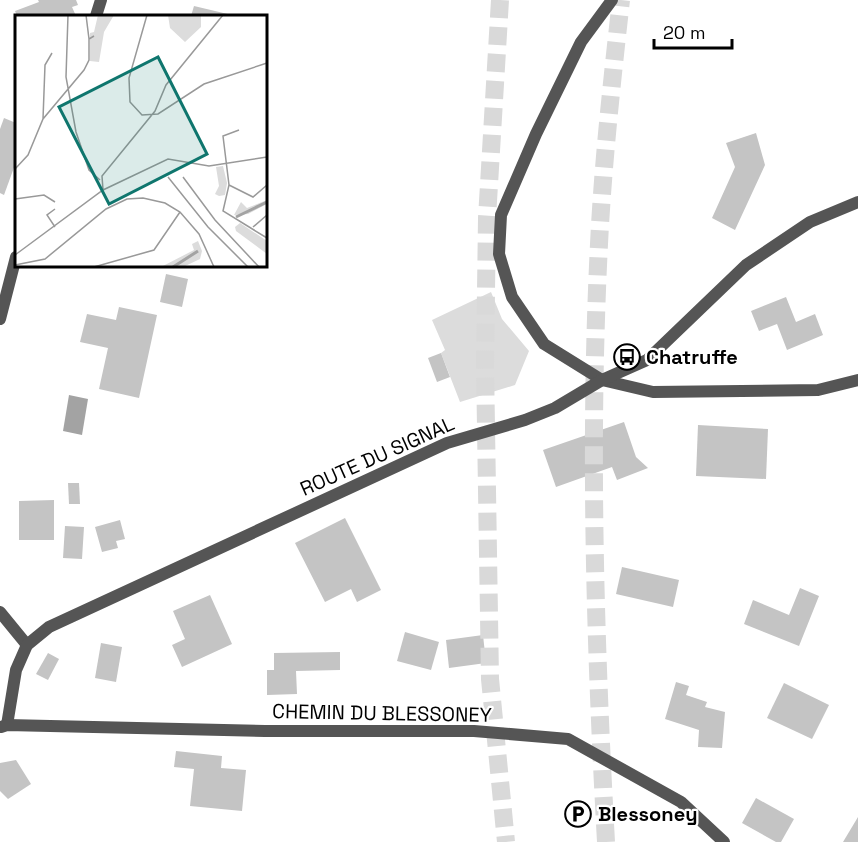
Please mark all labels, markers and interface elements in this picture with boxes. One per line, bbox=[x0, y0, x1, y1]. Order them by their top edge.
scale bar bbox=[654, 12, 732, 50]
inset map bbox=[15, 15, 267, 267]
text: 20 m bbox=[663, 21, 706, 44]
bus stop icon: Chatruffe bbox=[612, 342, 642, 372]
place label: Chatruffe bbox=[646, 344, 738, 370]
street label: ROUTE DU SIGNAL bbox=[296, 410, 458, 502]
street label: CHEMIN DU BLESSONEY bbox=[272, 698, 492, 728]
parking icon: Blessoney bbox=[563, 799, 593, 829]
place label: Blessoney bbox=[598, 801, 698, 827]

